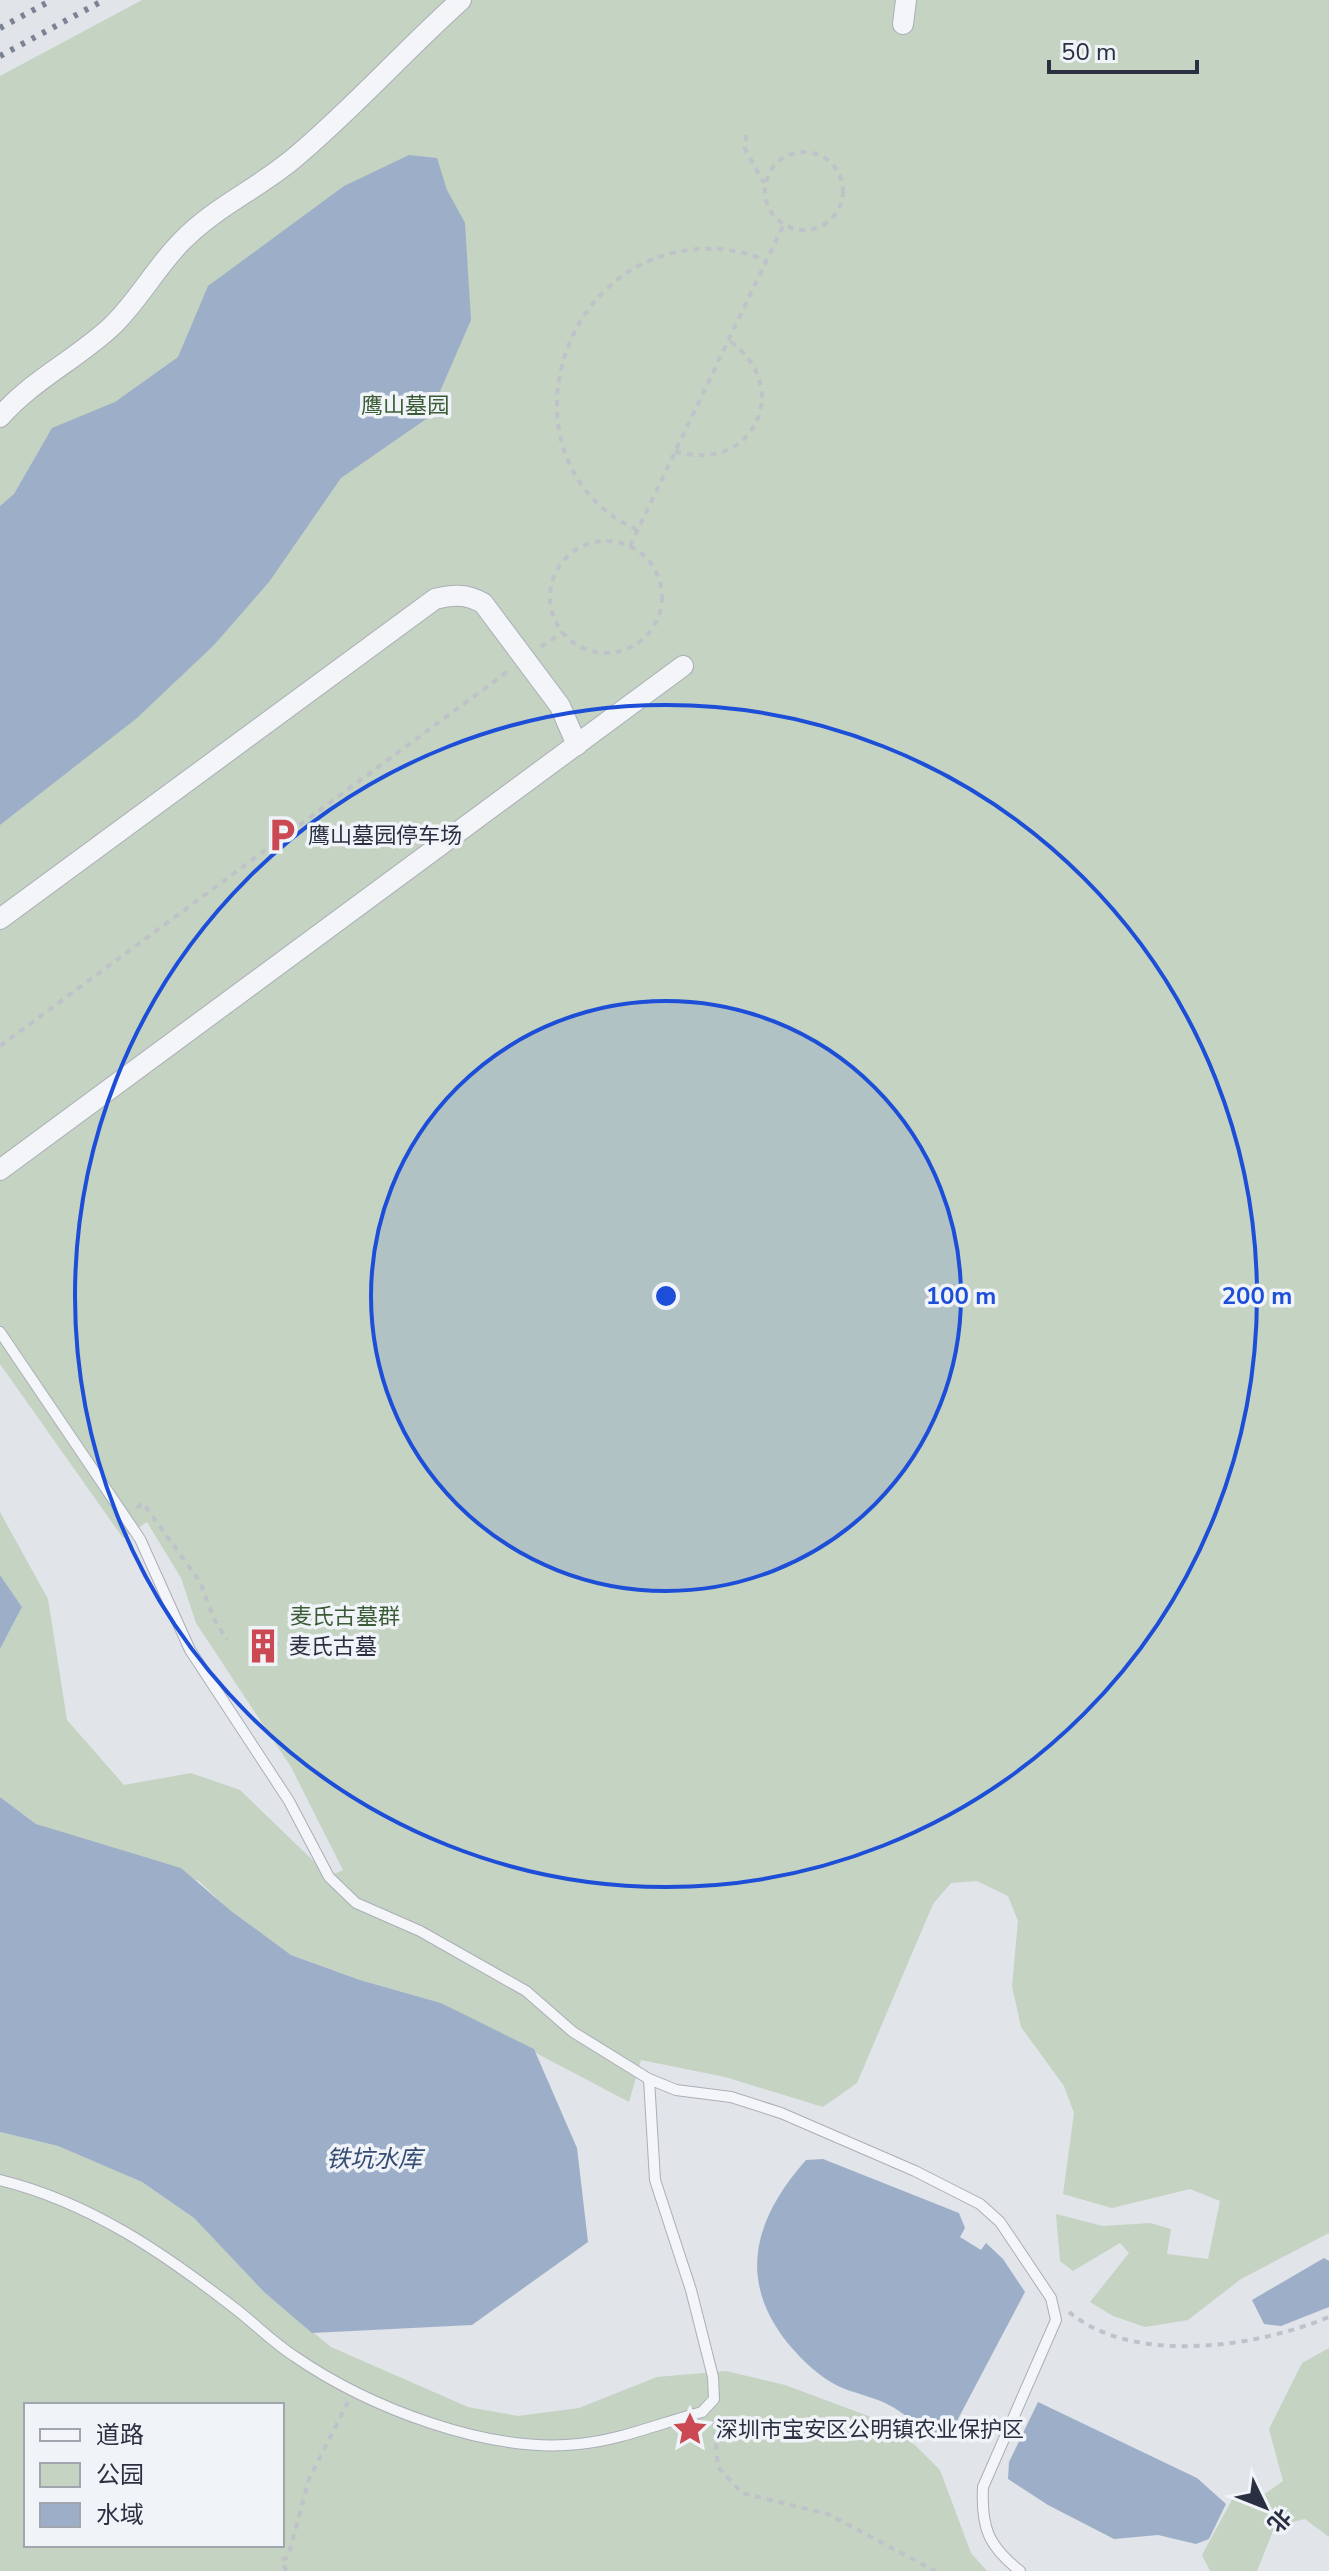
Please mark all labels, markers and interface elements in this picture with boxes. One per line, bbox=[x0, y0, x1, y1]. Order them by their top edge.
scale bar bbox=[1049, 24, 1197, 74]
text: 50 m bbox=[1061, 36, 1117, 68]
park label: 鹰山墓园 bbox=[361, 391, 449, 421]
parking icon: 鹰山墓园停车场 bbox=[263, 816, 301, 854]
place label: 鹰山墓园停车场 bbox=[308, 821, 462, 851]
text: 100 m bbox=[926, 1280, 996, 1312]
text: 200 m bbox=[1222, 1280, 1292, 1312]
centre of rings bbox=[652, 1282, 680, 1310]
park label: 麦氏古墓群 bbox=[290, 1602, 400, 1632]
building icon: 麦氏古墓 bbox=[244, 1627, 282, 1665]
place label: 麦氏古墓 bbox=[289, 1632, 377, 1662]
water label: 铁坑水库 bbox=[326, 2143, 426, 2175]
legend bbox=[24, 2403, 284, 2547]
place icon: 深圳市宝安区公明镇农业保护区 bbox=[671, 2410, 709, 2448]
place label: 深圳市宝安区公明镇农业保护区 bbox=[716, 2415, 1024, 2445]
text: 道路 bbox=[96, 2419, 144, 2451]
text: 公园 bbox=[96, 2459, 144, 2491]
north arrow bbox=[1225, 2467, 1305, 2547]
text: 水域 bbox=[96, 2499, 144, 2531]
text: 北 bbox=[1260, 2502, 1297, 2538]

